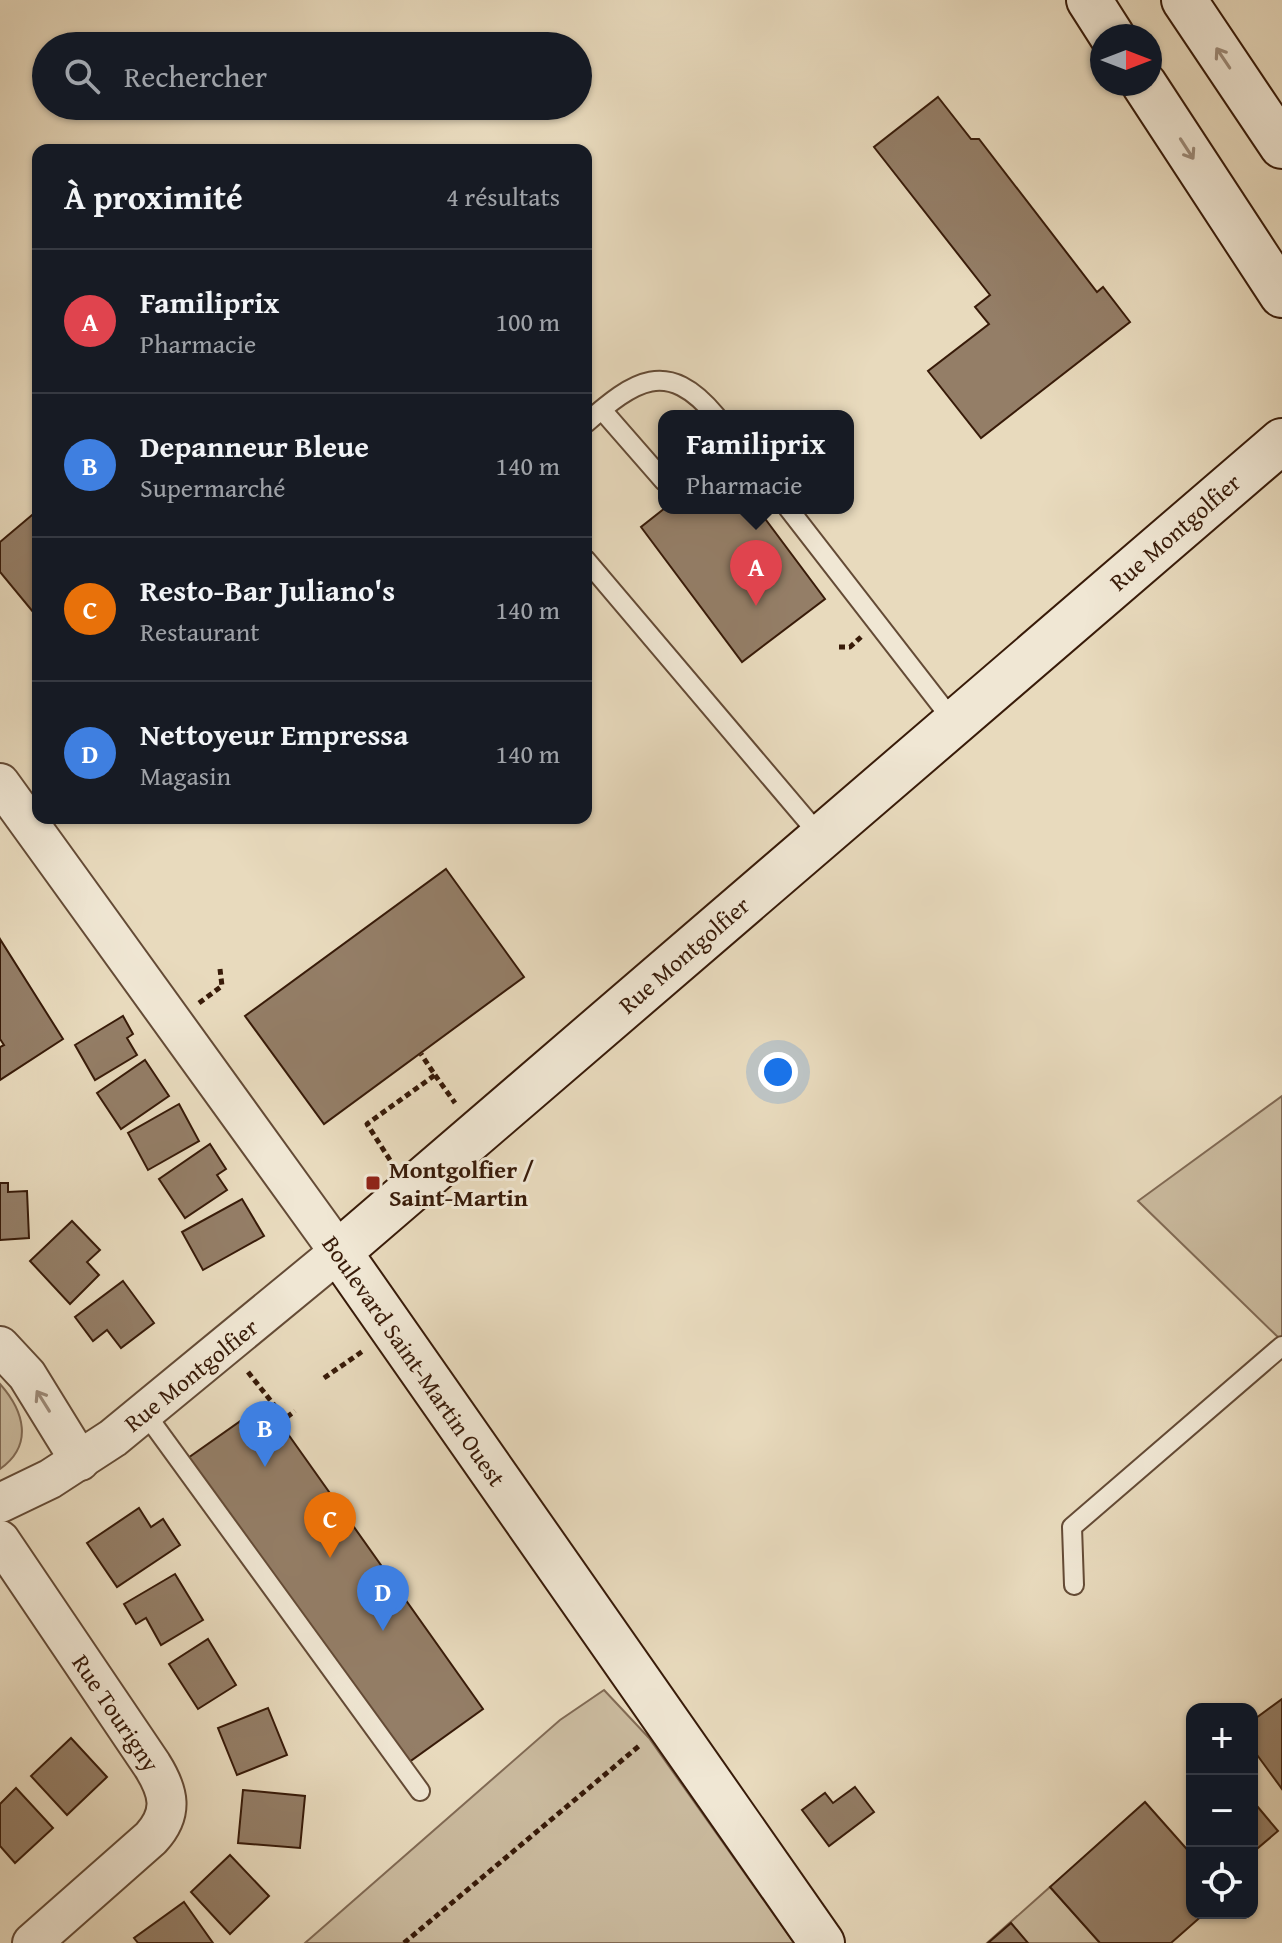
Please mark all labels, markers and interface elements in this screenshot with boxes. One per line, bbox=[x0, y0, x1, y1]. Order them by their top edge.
north arrow bbox=[1090, 24, 1162, 96]
search box bbox=[32, 32, 592, 120]
one-way arrow bbox=[1215, 47, 1231, 69]
icon: search bbox=[60, 54, 104, 98]
text: Rechercher bbox=[124, 54, 267, 98]
one-way arrow bbox=[1178, 138, 1195, 160]
text: À proximité bbox=[64, 172, 243, 221]
text: 4 résultats bbox=[446, 177, 560, 216]
text: Familiprix bbox=[140, 280, 279, 324]
text: A bbox=[82, 302, 98, 341]
text: 100 m bbox=[495, 302, 560, 341]
text: Pharmacie bbox=[140, 324, 256, 363]
popup bbox=[658, 410, 854, 514]
text: Familiprix bbox=[686, 421, 826, 465]
text: Depanneur Bleue bbox=[140, 424, 369, 468]
text: B bbox=[82, 446, 98, 485]
text: 140 m bbox=[495, 446, 560, 485]
text: Pharmacie bbox=[686, 465, 802, 504]
street label: Rue Montgolfier bbox=[1102, 465, 1248, 599]
text: Supermarché bbox=[140, 468, 286, 507]
pin: A bbox=[730, 540, 782, 606]
text: Resto-Bar Juliano's bbox=[140, 568, 395, 612]
text: C bbox=[83, 590, 97, 629]
text: 140 m bbox=[495, 590, 560, 629]
text: Restaurant bbox=[140, 612, 260, 651]
text: Nettoyeur Empressa bbox=[140, 712, 409, 756]
text: D bbox=[82, 734, 98, 773]
text: 140 m bbox=[495, 734, 560, 773]
text: Magasin bbox=[140, 756, 231, 795]
street label: Rue Montgolfier bbox=[611, 888, 757, 1022]
your location bbox=[758, 1052, 798, 1092]
place label: Montgolfier / Saint-Martin bbox=[389, 1152, 534, 1215]
marker: Montgolfier / Saint-Martin bbox=[364, 1174, 382, 1192]
street label: Boulevard Saint-Martin Ouest bbox=[314, 1228, 514, 1494]
street label: Rue Montgolfier bbox=[116, 1310, 266, 1440]
one-way arrow bbox=[35, 1390, 51, 1413]
pin: B bbox=[239, 1401, 291, 1467]
pin: C bbox=[304, 1492, 356, 1558]
pin: D bbox=[357, 1565, 409, 1631]
street label: Rue Tourigny bbox=[64, 1647, 168, 1779]
map controls bbox=[1186, 1703, 1258, 1919]
button: + bbox=[1186, 1703, 1258, 1775]
button: − bbox=[1186, 1775, 1258, 1847]
button: locate bbox=[1186, 1847, 1258, 1919]

